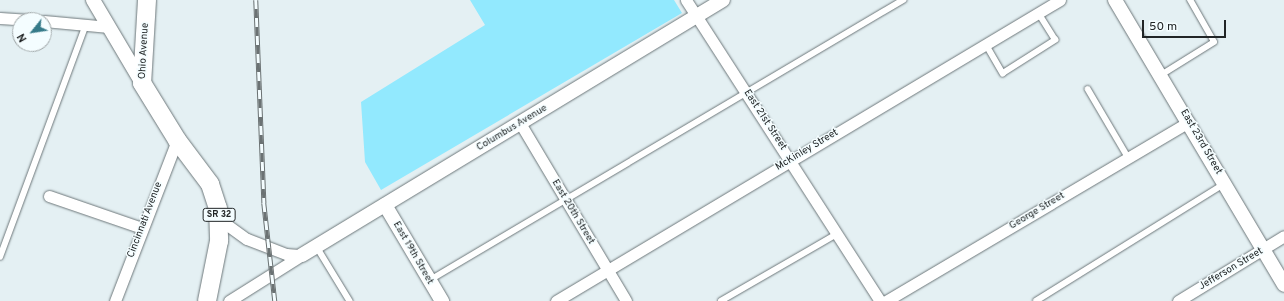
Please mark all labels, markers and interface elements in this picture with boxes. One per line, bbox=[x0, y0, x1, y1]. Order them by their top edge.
north arrow bbox=[12, 12, 52, 52]
scale bar bbox=[1144, 12, 1228, 38]
text: 50 m bbox=[1149, 19, 1177, 35]
street label: Ohio Avenue bbox=[137, 22, 151, 80]
text: N bbox=[14, 31, 31, 44]
street label: East 21st Street bbox=[741, 87, 789, 153]
street label: Columbus Avenue bbox=[474, 102, 550, 154]
street label: East 23rd Street bbox=[1178, 107, 1224, 177]
street label: McKinley Street bbox=[774, 127, 840, 173]
street label: East 20th Street bbox=[549, 177, 597, 247]
street label: Cincinnati Avenue bbox=[125, 180, 165, 260]
street label: George Street bbox=[1007, 190, 1067, 232]
road number: SR 32 bbox=[202, 208, 236, 222]
street label: East 19th Street bbox=[390, 219, 436, 287]
street label: Jefferson Street bbox=[1197, 245, 1265, 293]

